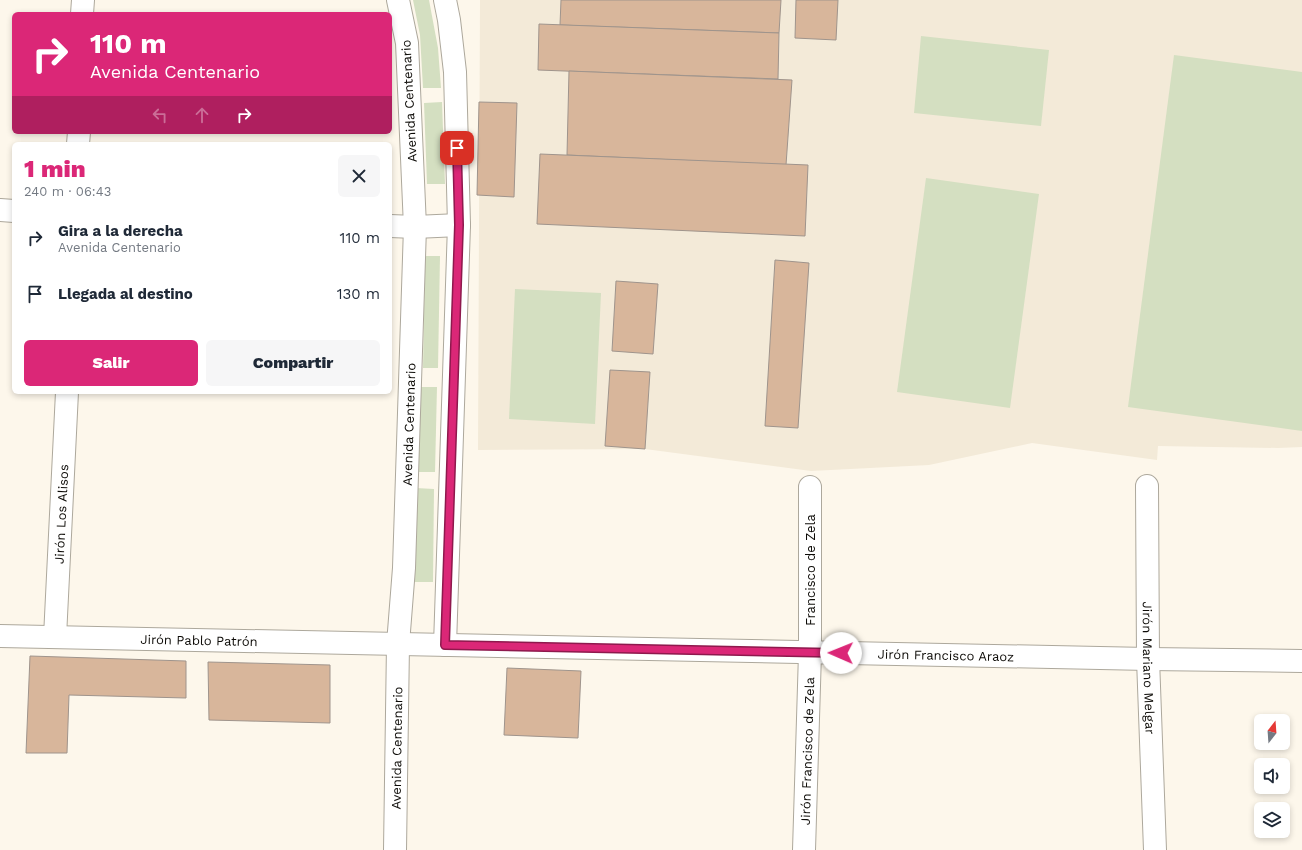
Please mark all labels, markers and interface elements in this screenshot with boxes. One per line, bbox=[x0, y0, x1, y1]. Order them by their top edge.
text: 110 m bbox=[90, 27, 167, 60]
icon: right bbox=[24, 28, 76, 80]
street label: Avenida Centenario bbox=[398, 39, 420, 163]
text: Avenida Centenario bbox=[90, 61, 260, 82]
icon: left bbox=[149, 104, 171, 126]
icon: ahead bbox=[191, 104, 213, 126]
icon: right bbox=[233, 104, 255, 126]
pin bbox=[440, 131, 474, 165]
icon: arrive bbox=[446, 137, 468, 159]
text: 1 min bbox=[24, 155, 86, 183]
button: close bbox=[338, 155, 380, 197]
text: 240 m · 06:43 bbox=[24, 184, 111, 199]
text: Gira a la derecha bbox=[58, 222, 183, 240]
icon: right bbox=[24, 227, 46, 249]
text: 110 m bbox=[340, 229, 380, 247]
text: Avenida Centenario bbox=[58, 240, 181, 255]
icon: arrive bbox=[24, 283, 46, 305]
text: Llegada al destino bbox=[58, 285, 193, 303]
text: 130 m bbox=[337, 285, 380, 303]
button: Salir bbox=[24, 340, 198, 386]
button: Compartir bbox=[206, 340, 380, 386]
street label: Avenida Centenario bbox=[399, 362, 418, 486]
street label: Jirón Los Alisos bbox=[51, 464, 71, 564]
street label: Francisco de Zela bbox=[803, 513, 818, 626]
street label: Jirón Mariano Melgar bbox=[1140, 601, 1158, 735]
street label: Jirón Pablo Patrón bbox=[140, 631, 258, 649]
position arrow bbox=[820, 632, 862, 674]
street label: Jirón Francisco Araoz bbox=[877, 646, 1014, 664]
street label: Jirón Francisco de Zela bbox=[797, 676, 817, 825]
street label: Avenida Centenario bbox=[388, 686, 405, 810]
north arrow bbox=[1254, 714, 1290, 750]
map controls bbox=[1254, 714, 1290, 838]
button: sound bbox=[1254, 758, 1290, 794]
button: layers bbox=[1254, 802, 1290, 838]

